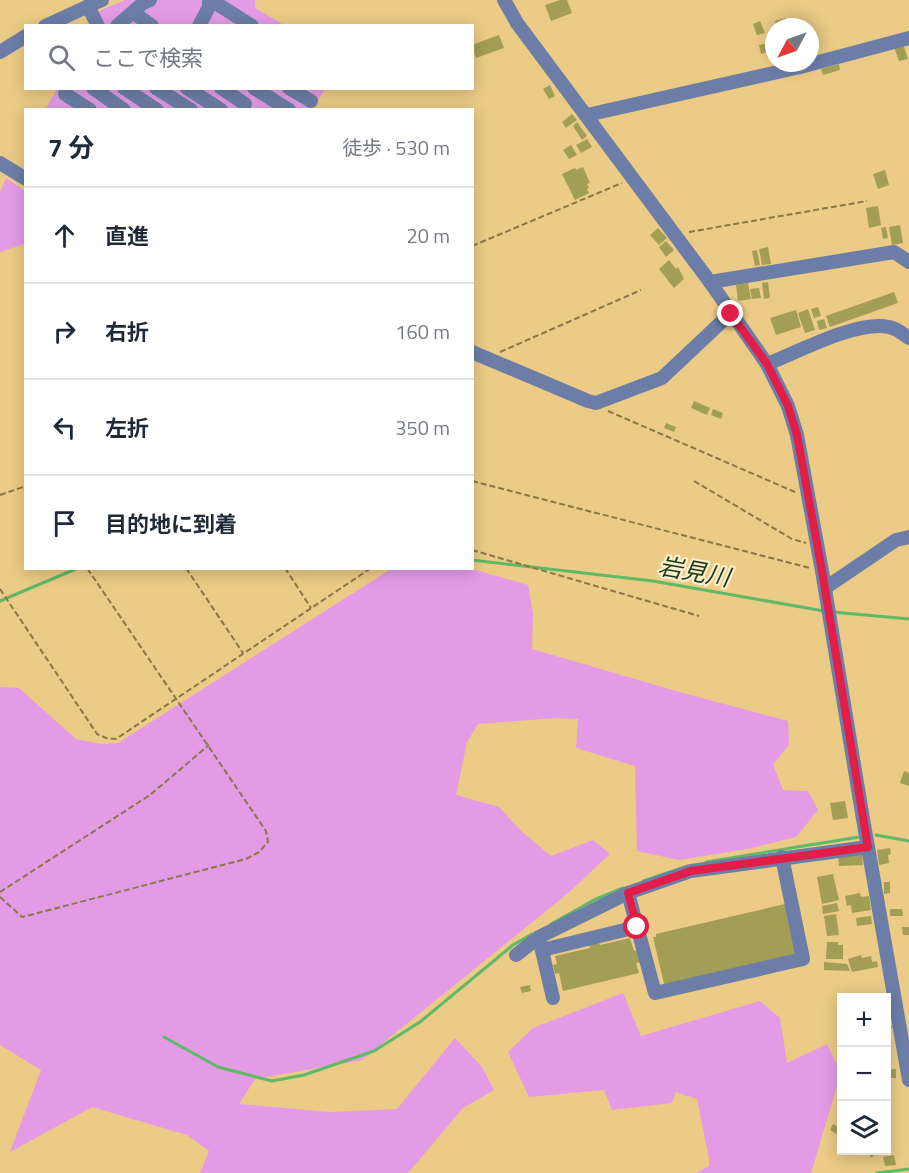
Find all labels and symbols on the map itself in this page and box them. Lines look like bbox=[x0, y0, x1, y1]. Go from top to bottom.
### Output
north arrow bbox=[765, 18, 819, 72]
route end bbox=[717, 300, 743, 326]
water label: 岩見川 bbox=[656, 547, 736, 596]
route start bbox=[623, 913, 649, 939]

